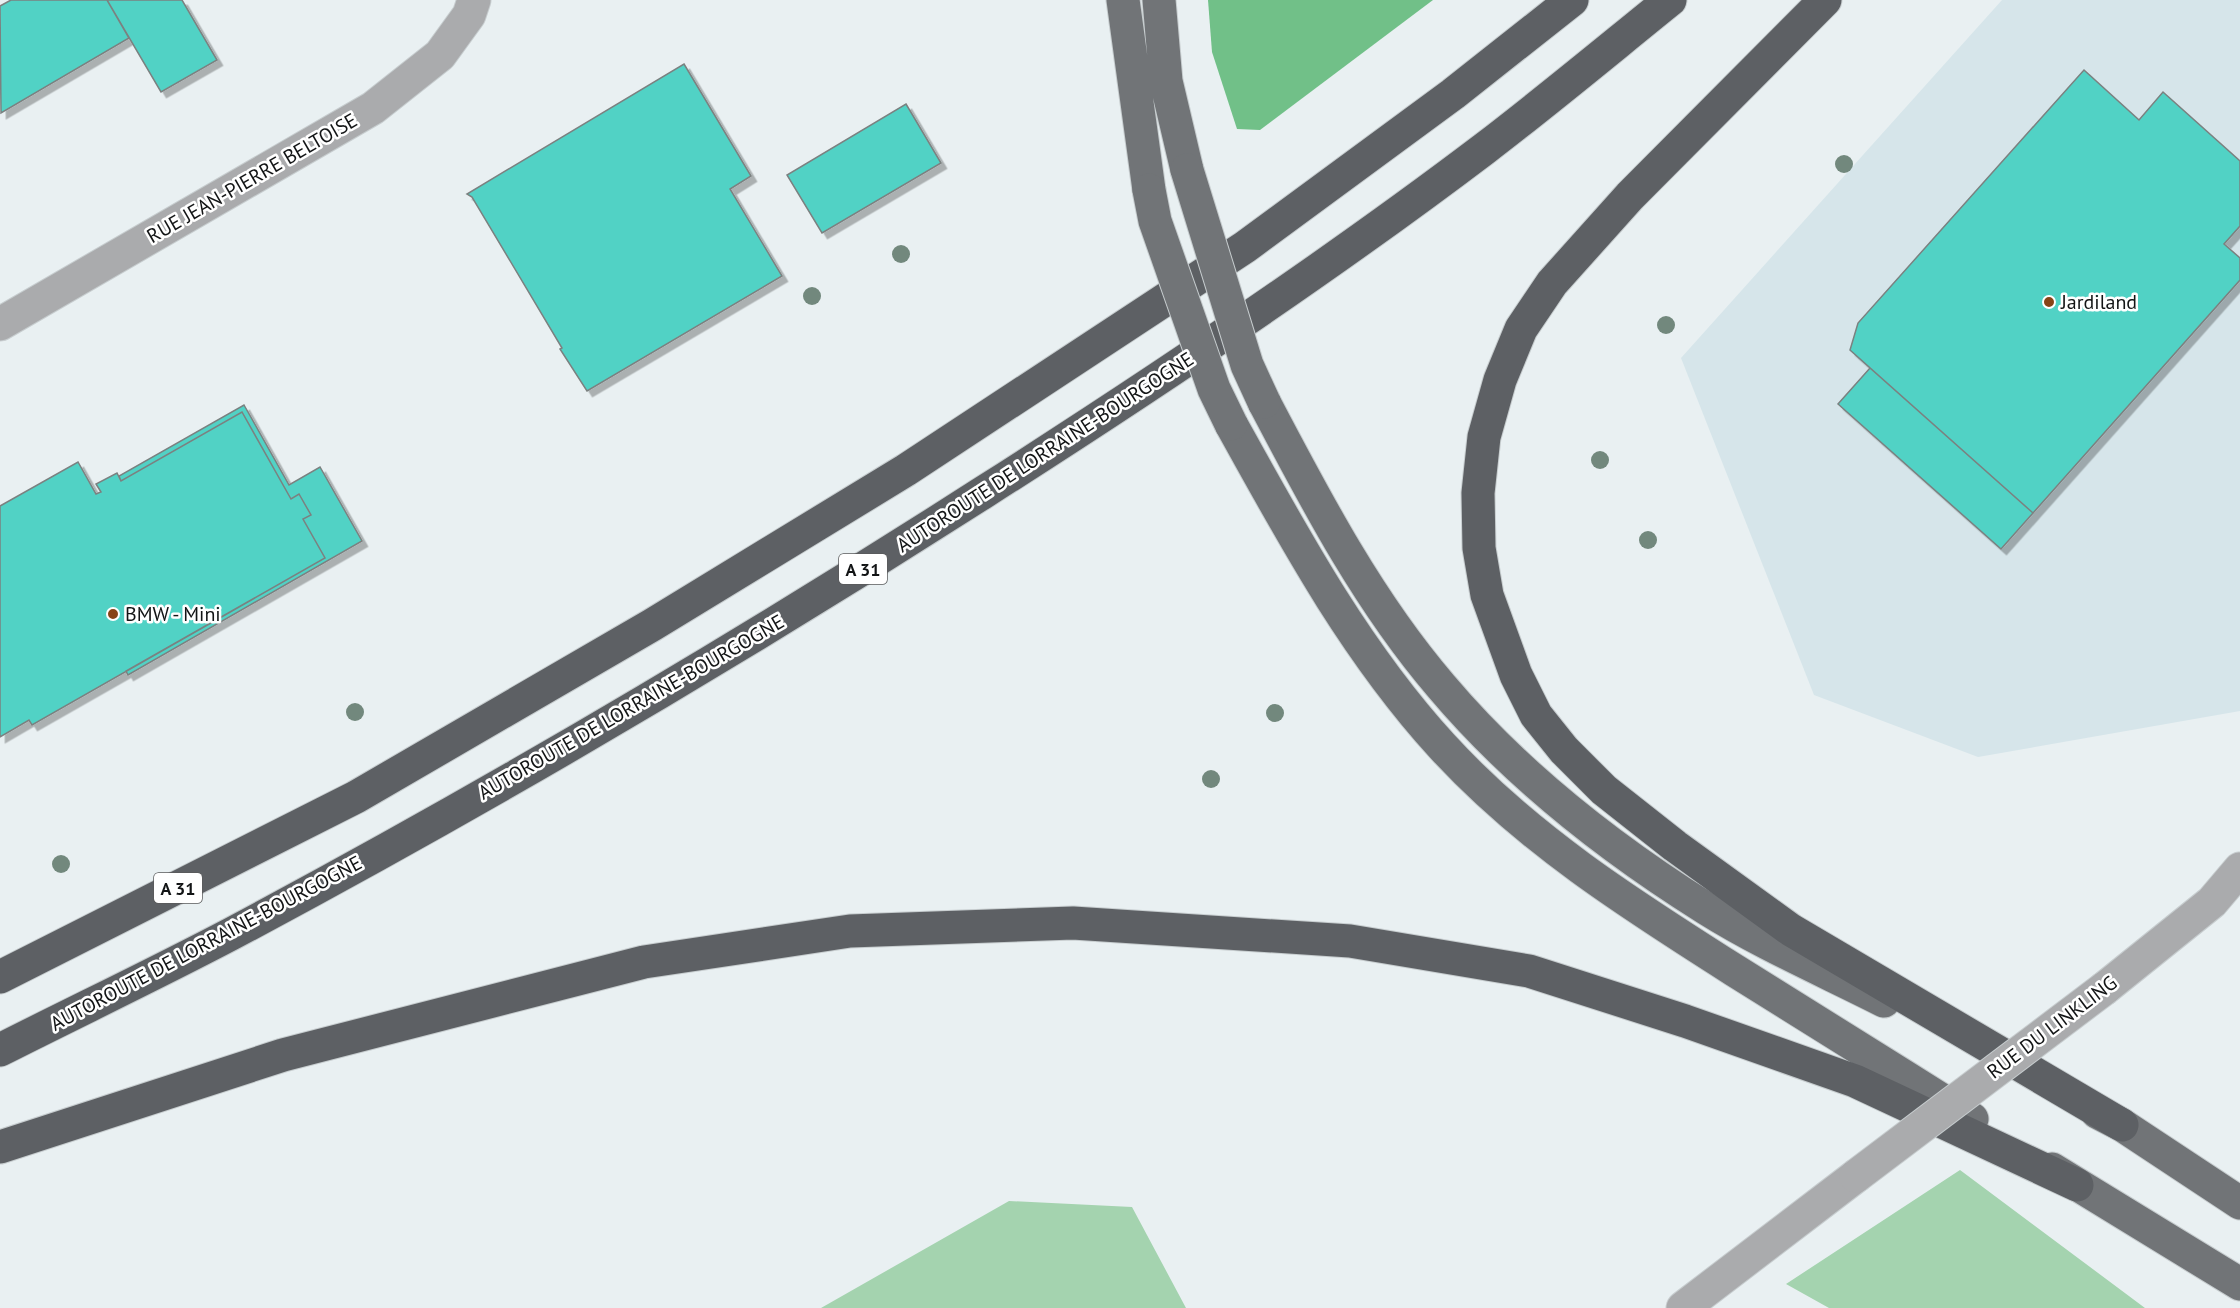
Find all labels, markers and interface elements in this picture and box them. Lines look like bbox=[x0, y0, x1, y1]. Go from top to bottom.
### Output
street label: RUE JEAN-PIERRE BELTOISE bbox=[142, 107, 362, 249]
place label: Jardiland bbox=[2060, 289, 2137, 315]
marker: Jardiland bbox=[2042, 295, 2056, 309]
street label: AUTOROUTE DE LORRAINE-BOURGOGNE bbox=[891, 346, 1199, 558]
road number: A 31 bbox=[839, 554, 887, 584]
place label: BMW - Mini bbox=[125, 601, 221, 627]
marker: BMW - Mini bbox=[106, 607, 120, 621]
street label: AUTOROUTE DE LORRAINE-BOURGOGNE bbox=[473, 608, 789, 806]
street label: AUTOROUTE DE LORRAINE-BOURGOGNE bbox=[46, 850, 366, 1036]
road number: A 31 bbox=[154, 873, 202, 903]
street label: RUE DU LINKLING bbox=[1982, 970, 2122, 1084]

